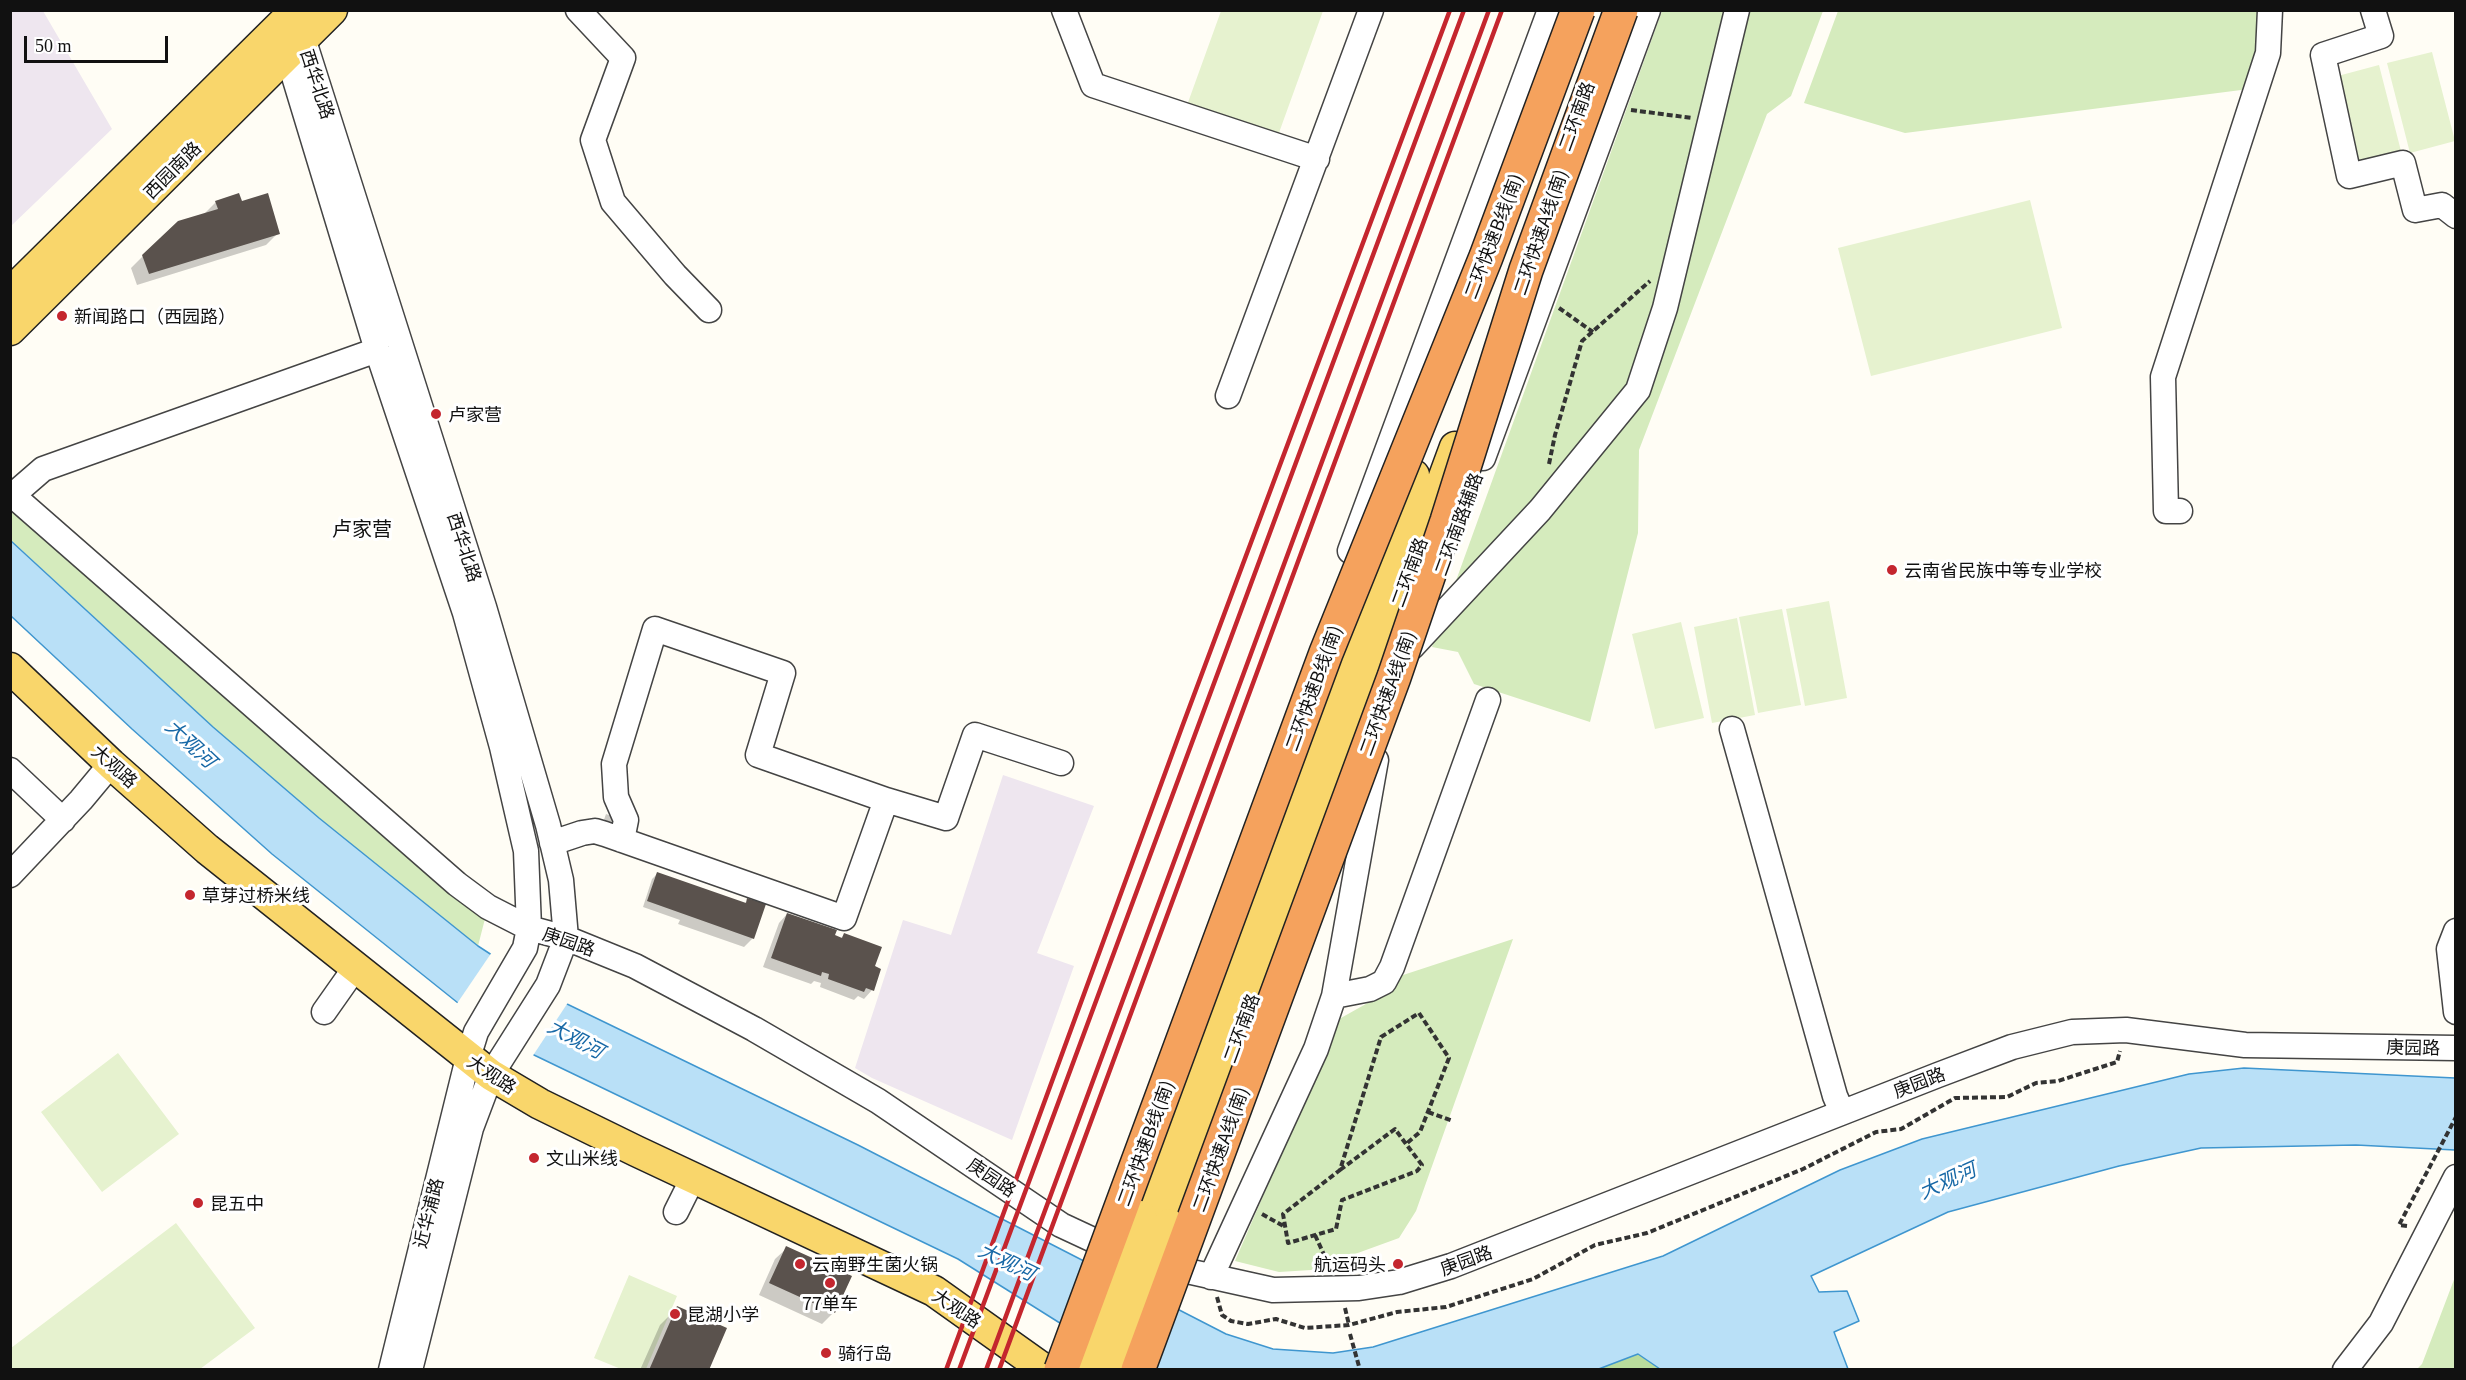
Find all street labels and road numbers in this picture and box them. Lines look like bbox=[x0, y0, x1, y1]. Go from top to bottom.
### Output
street label: 西华北路 bbox=[297, 46, 339, 122]
street label: 二环南路 bbox=[1554, 78, 1598, 154]
street label: 西园南路 bbox=[139, 137, 205, 203]
street label: 二环快速A线(南) bbox=[1508, 166, 1572, 298]
street label: 二环快速B线(南) bbox=[1459, 171, 1527, 301]
street label: 二环南路辅路 bbox=[1429, 470, 1487, 578]
street label: 西华北路 bbox=[444, 509, 486, 585]
street label: 二环南路 bbox=[1387, 534, 1431, 610]
street label: 二环快速B线(南) bbox=[1280, 622, 1346, 754]
street label: 二环快速A线(南) bbox=[1354, 628, 1420, 758]
street label: 大观路 bbox=[88, 740, 142, 792]
street label: 庚园路 bbox=[540, 922, 598, 960]
street label: 二环南路 bbox=[1219, 990, 1263, 1066]
street label: 庚园路 bbox=[2386, 1036, 2440, 1058]
street label: 大观路 bbox=[464, 1050, 520, 1098]
street label: 庚园路 bbox=[1890, 1062, 1948, 1102]
street label: 二环快速B线(南) bbox=[1112, 1077, 1178, 1209]
street label: 二环快速A线(南) bbox=[1187, 1084, 1253, 1214]
street label: 庚园路 bbox=[964, 1153, 1020, 1201]
street label: 近华浦路 bbox=[409, 1175, 447, 1251]
street label: 庚园路 bbox=[1437, 1241, 1495, 1279]
street label: 大观路 bbox=[929, 1284, 985, 1332]

